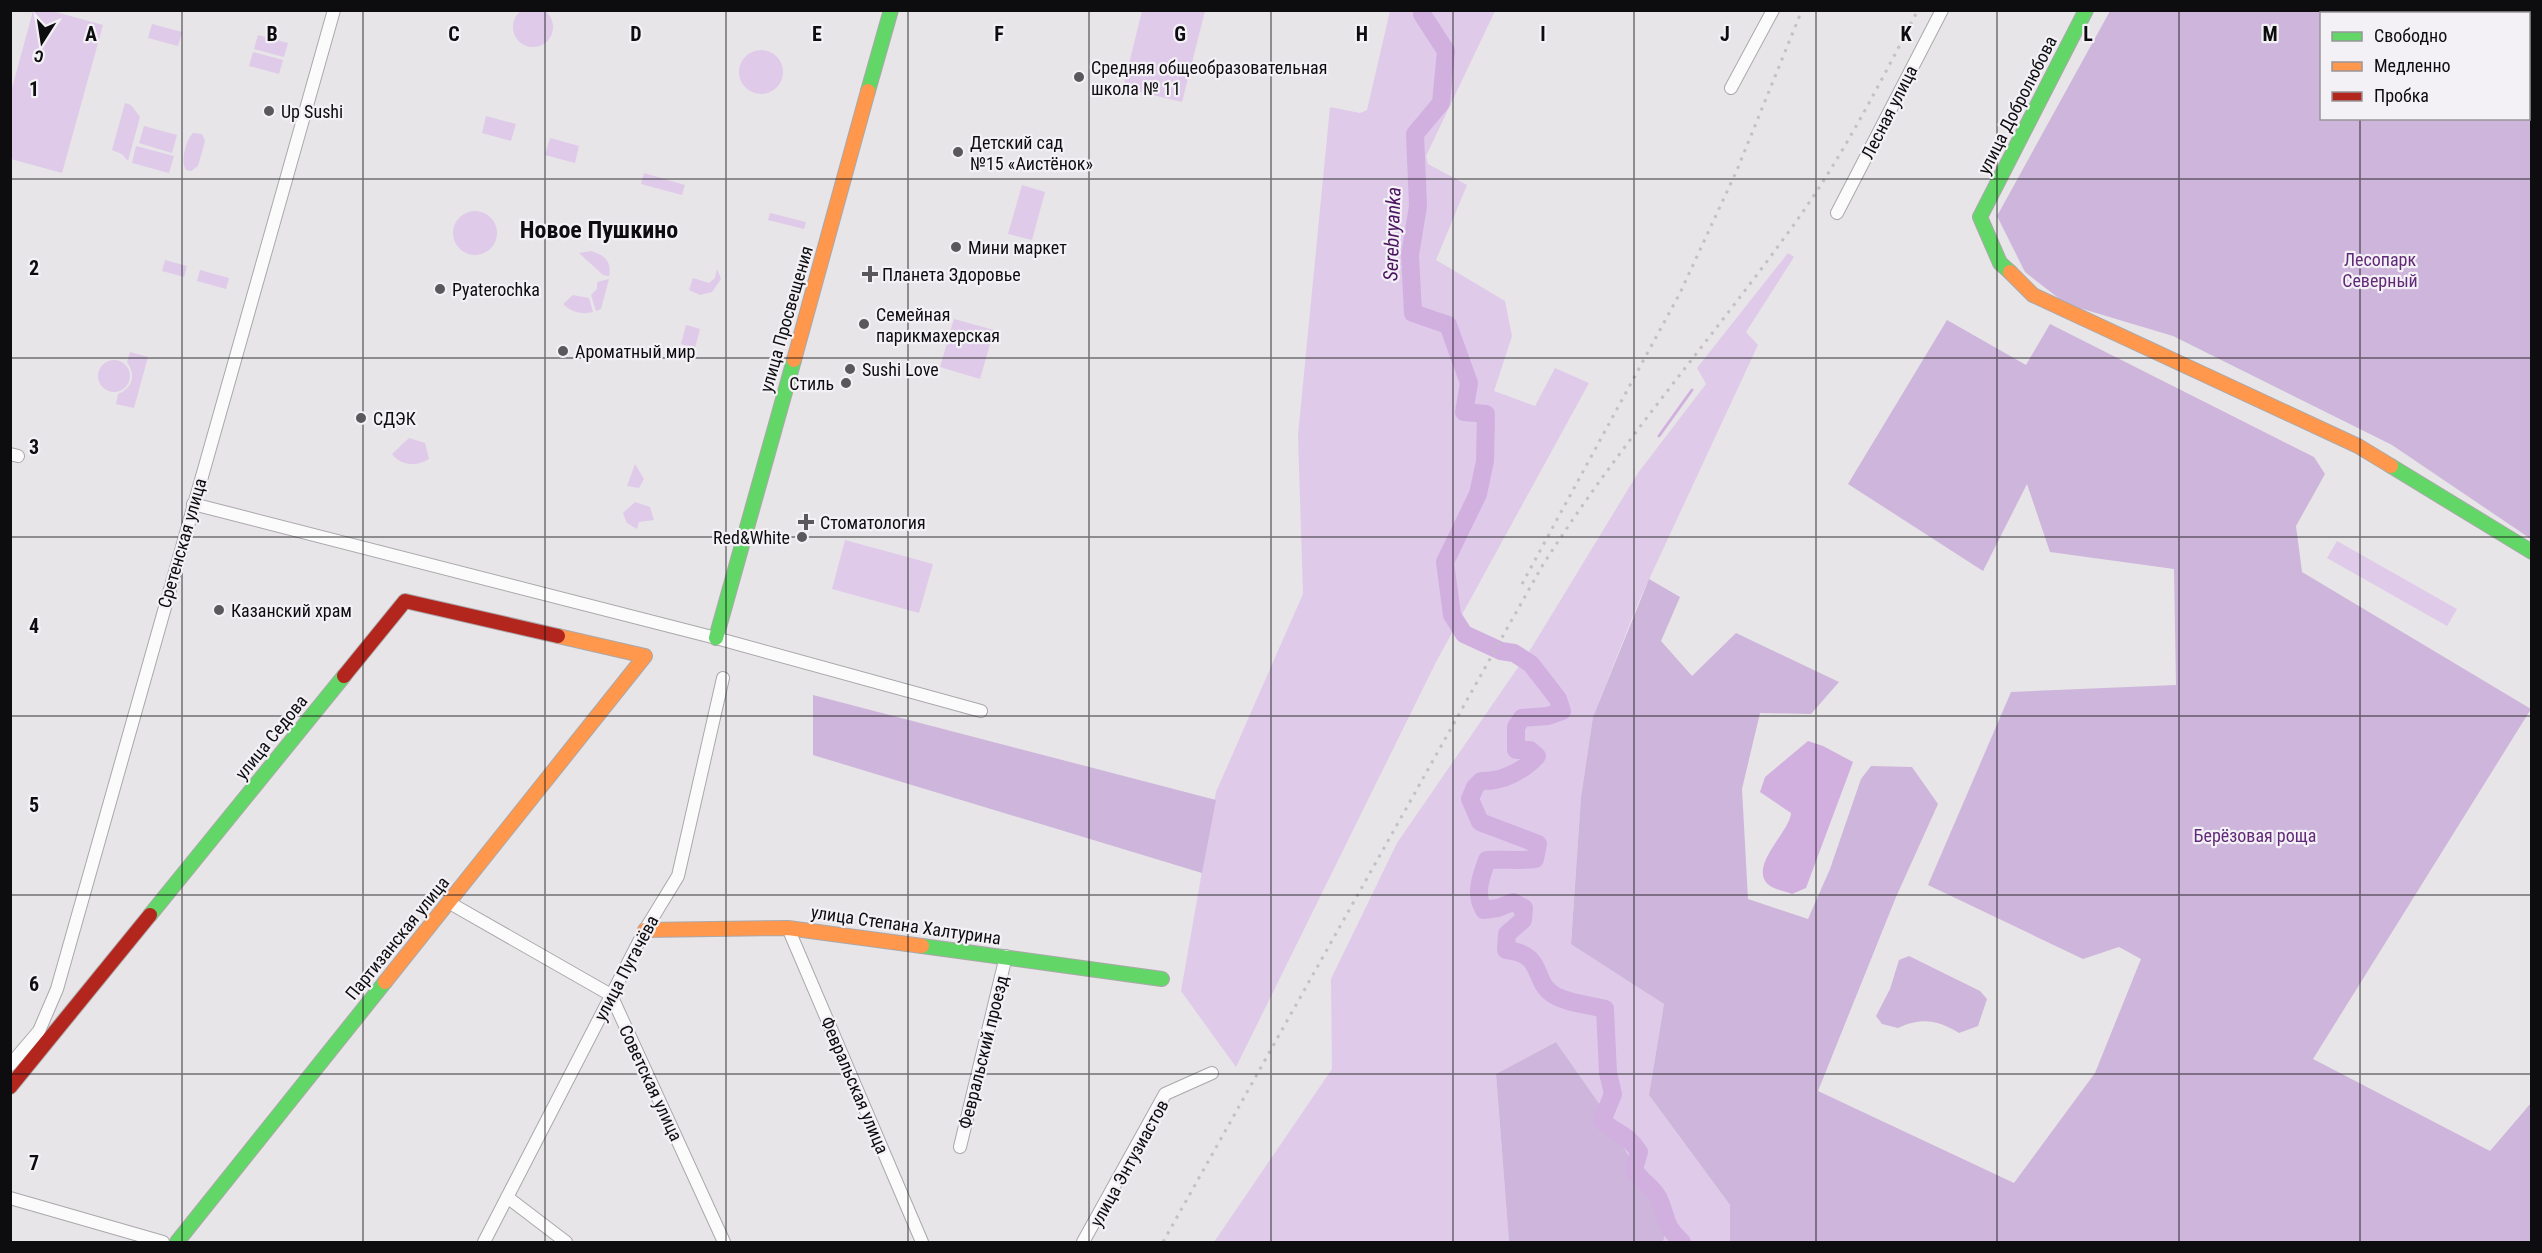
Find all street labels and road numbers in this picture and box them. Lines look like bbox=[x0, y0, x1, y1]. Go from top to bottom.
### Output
street label: улица Добролюбова bbox=[1973, 32, 2061, 178]
street label: Лесная улица bbox=[1856, 62, 1922, 162]
street label: улица Просвещения bbox=[755, 243, 817, 395]
street label: Сретенская улица bbox=[153, 476, 211, 610]
street label: улица Седова bbox=[231, 690, 311, 784]
street label: Партизанская улица bbox=[341, 872, 453, 1004]
street label: улица Степана Халтурина bbox=[810, 901, 1002, 949]
street label: улица Пугачёва bbox=[589, 912, 663, 1024]
street label: Февральский проезд bbox=[954, 973, 1012, 1131]
street label: Февральская улица bbox=[817, 1013, 893, 1157]
street label: Советская улица bbox=[615, 1022, 687, 1144]
street label: улица Энтузиастов bbox=[1085, 1096, 1173, 1230]

